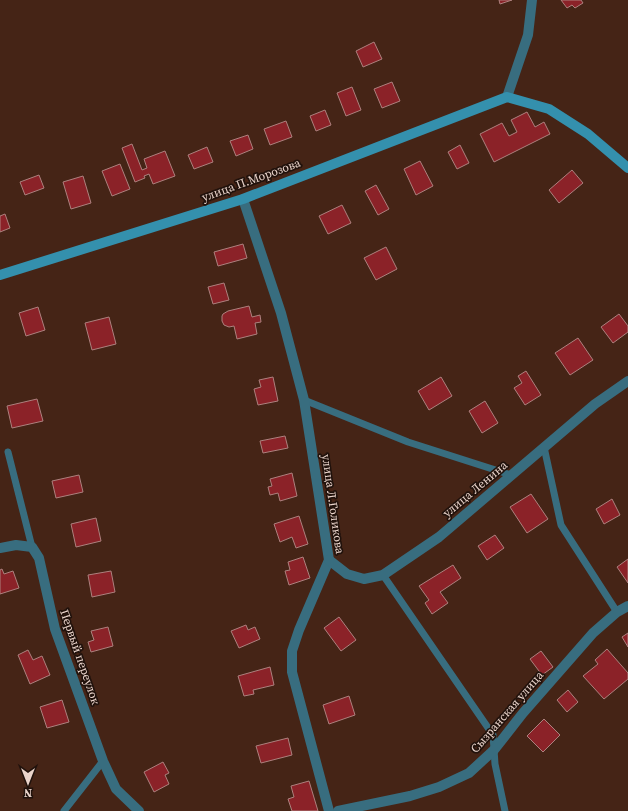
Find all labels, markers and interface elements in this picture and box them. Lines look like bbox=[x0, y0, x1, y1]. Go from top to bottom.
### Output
street label: улица П.Морозова bbox=[199, 154, 304, 205]
street label: улица Л.Голикова bbox=[318, 453, 348, 556]
street label: улица Ленина bbox=[439, 457, 511, 521]
street label: Первый переулок bbox=[56, 607, 104, 707]
street label: Сызранская улица bbox=[467, 667, 548, 756]
north arrow bbox=[8, 763, 48, 803]
text: N bbox=[24, 785, 32, 800]

